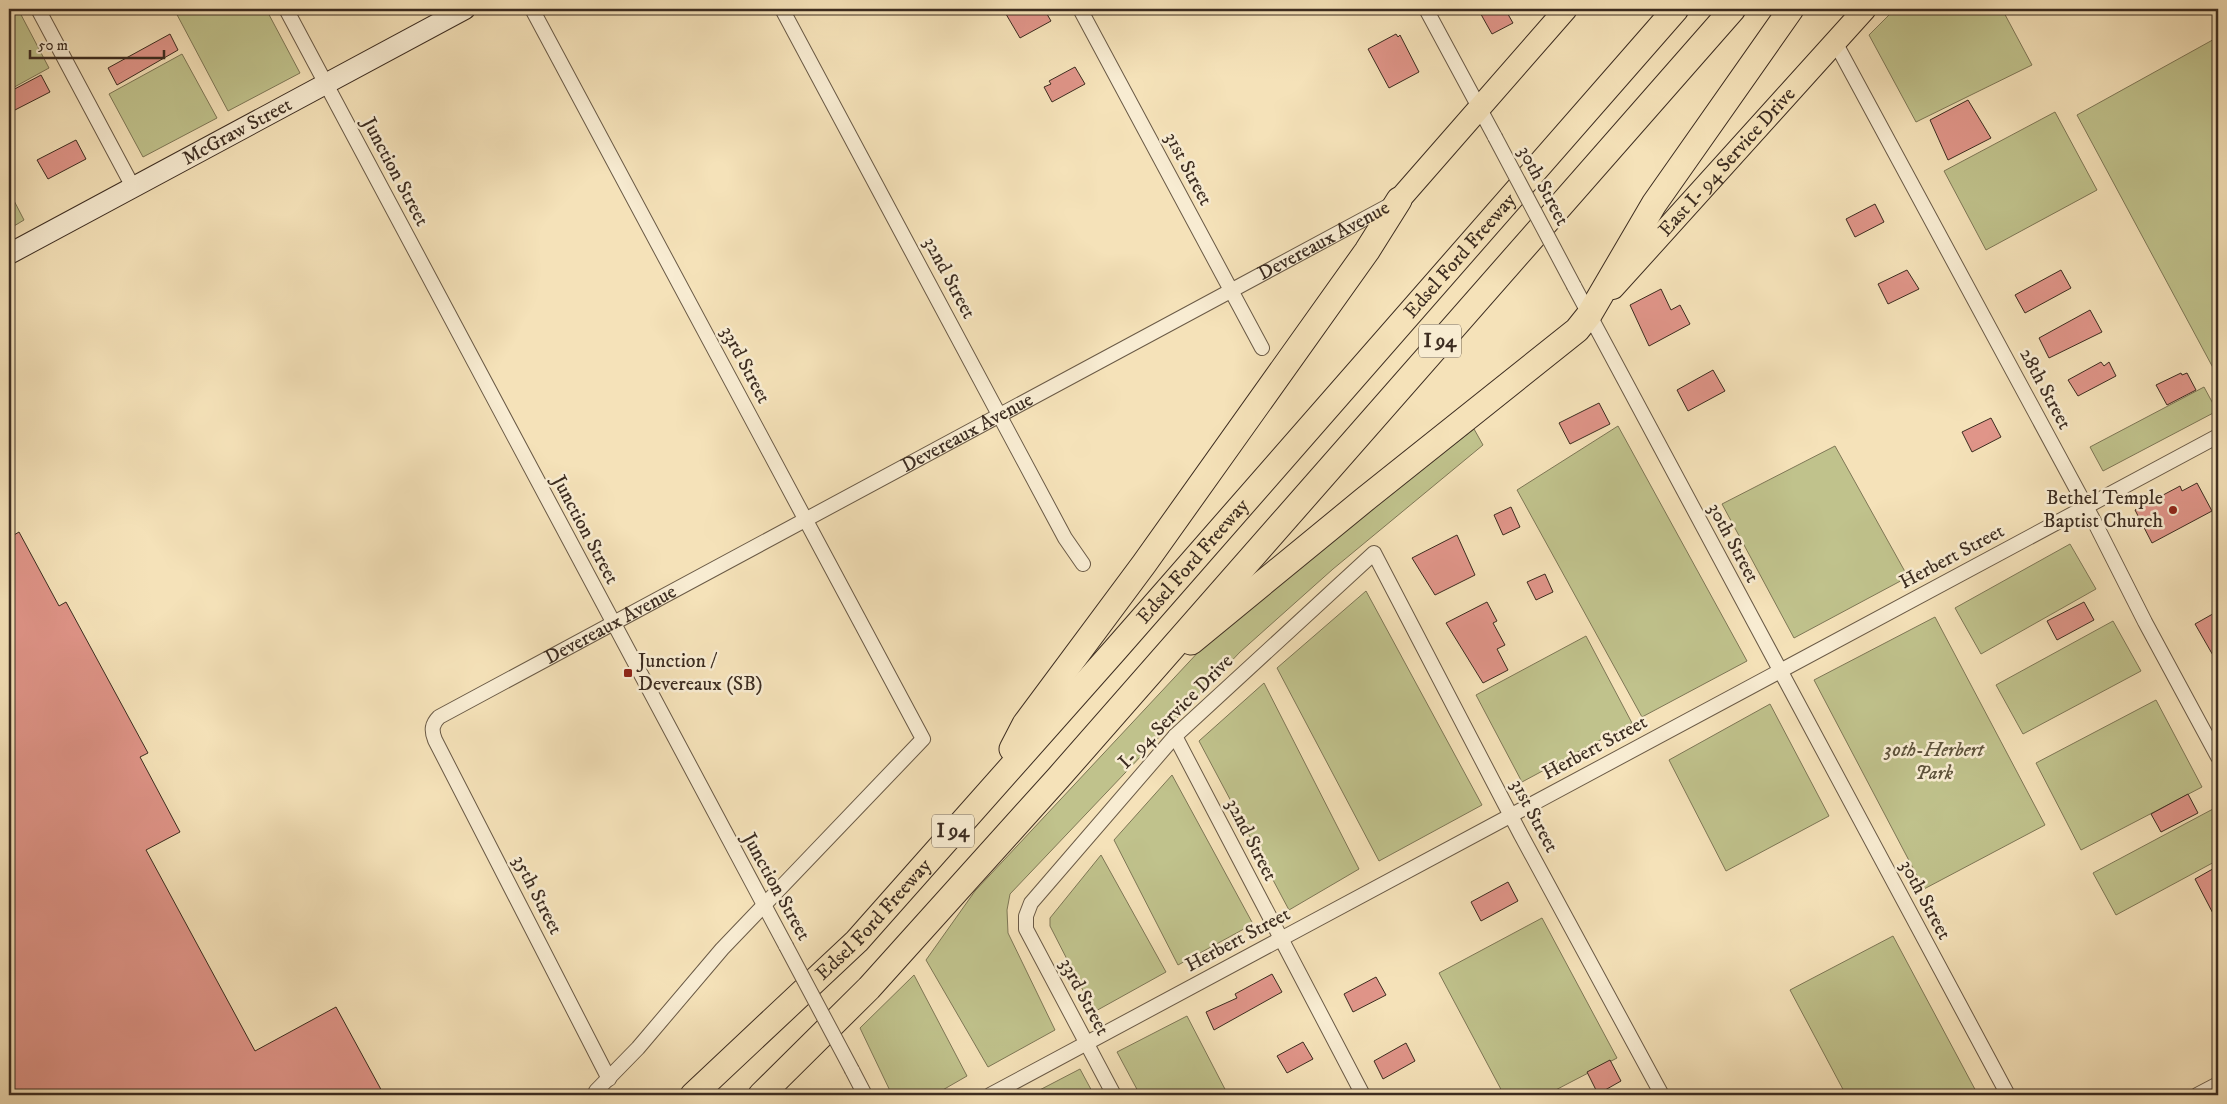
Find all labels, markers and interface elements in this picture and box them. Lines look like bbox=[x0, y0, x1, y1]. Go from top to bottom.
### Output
scale bar bbox=[30, 28, 164, 60]
text: 50 m bbox=[38, 36, 68, 55]
street label: East I- 94 Service Drive bbox=[1653, 82, 1801, 242]
street label: McGraw Street bbox=[178, 92, 296, 171]
street label: Junction Street bbox=[355, 112, 434, 231]
street label: 31st Street bbox=[1158, 128, 1218, 210]
street label: 30th Street bbox=[1512, 142, 1574, 230]
street label: Edsel Ford Freeway bbox=[1399, 187, 1522, 323]
street label: Devereaux Avenue bbox=[1254, 195, 1394, 286]
street label: 32nd Street bbox=[917, 233, 981, 323]
street label: 33rd Street bbox=[714, 322, 776, 408]
road number: I 94 bbox=[1419, 324, 1461, 358]
street label: 28th Street bbox=[2013, 344, 2077, 434]
street label: Devereaux Avenue bbox=[897, 387, 1037, 478]
street label: Junction Street bbox=[545, 470, 624, 589]
place label: Bethel Temple Baptist Church bbox=[2043, 486, 2164, 534]
street label: Edsel Ford Freeway bbox=[1131, 493, 1255, 629]
street label: 30th Street bbox=[1702, 499, 1764, 587]
marker: Bethel Temple Baptist Church bbox=[2167, 504, 2179, 516]
street label: Herbert Street bbox=[1895, 519, 2009, 595]
street label: Devereaux Avenue bbox=[540, 579, 681, 670]
place label: Junction / Devereaux (SB) bbox=[636, 649, 763, 697]
street label: I- 94 Service Drive bbox=[1113, 649, 1239, 775]
marker: Junction / Devereaux (SB) bbox=[622, 667, 634, 679]
street label: Herbert Street bbox=[1538, 710, 1652, 786]
park label: 30th-Herbert Park bbox=[1883, 738, 1986, 786]
street label: 31st Street bbox=[1504, 775, 1564, 857]
street label: 32nd Street bbox=[1220, 795, 1282, 885]
road number: I 94 bbox=[932, 814, 974, 848]
street label: Junction Street bbox=[735, 827, 816, 945]
street label: 35th Street bbox=[506, 851, 568, 939]
street label: Edsel Ford Freeway bbox=[810, 853, 937, 986]
street label: 30th Street bbox=[1894, 856, 1956, 944]
street label: Herbert Street bbox=[1181, 902, 1295, 978]
street label: 33rd Street bbox=[1053, 954, 1115, 1040]

